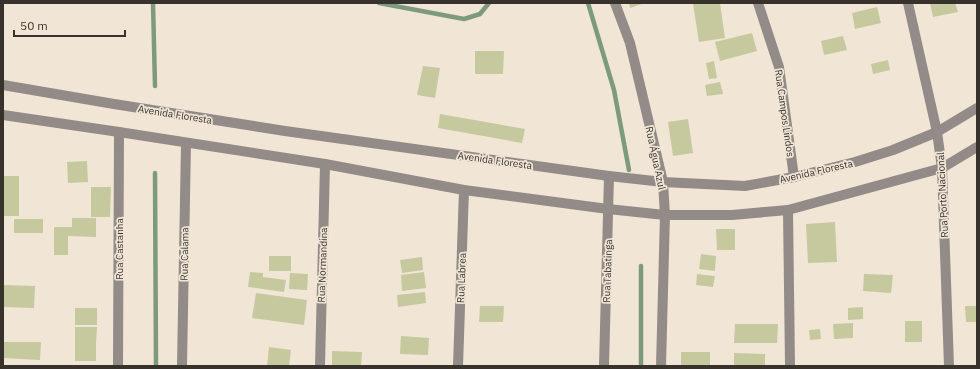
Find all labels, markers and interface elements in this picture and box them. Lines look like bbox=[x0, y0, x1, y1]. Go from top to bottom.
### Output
scale bar bbox=[14, 12, 125, 38]
text: 50 m bbox=[20, 18, 48, 33]
street label: Rua Campos Lindos bbox=[772, 69, 797, 158]
street label: Avenida Floresta bbox=[137, 102, 214, 127]
street label: Rua Água Azul bbox=[642, 125, 669, 191]
street label: Avenida Floresta bbox=[457, 149, 534, 172]
street label: Rua Porto Nacional bbox=[934, 152, 951, 238]
street label: Avenida Floresta bbox=[778, 157, 855, 186]
street label: Rua Castanha bbox=[113, 218, 126, 280]
street label: Rua Calama bbox=[178, 227, 191, 281]
street label: Rua Normandina bbox=[315, 227, 330, 303]
street label: Rua Tabatinga bbox=[600, 238, 615, 303]
street label: Rua Labrea bbox=[454, 252, 469, 303]

